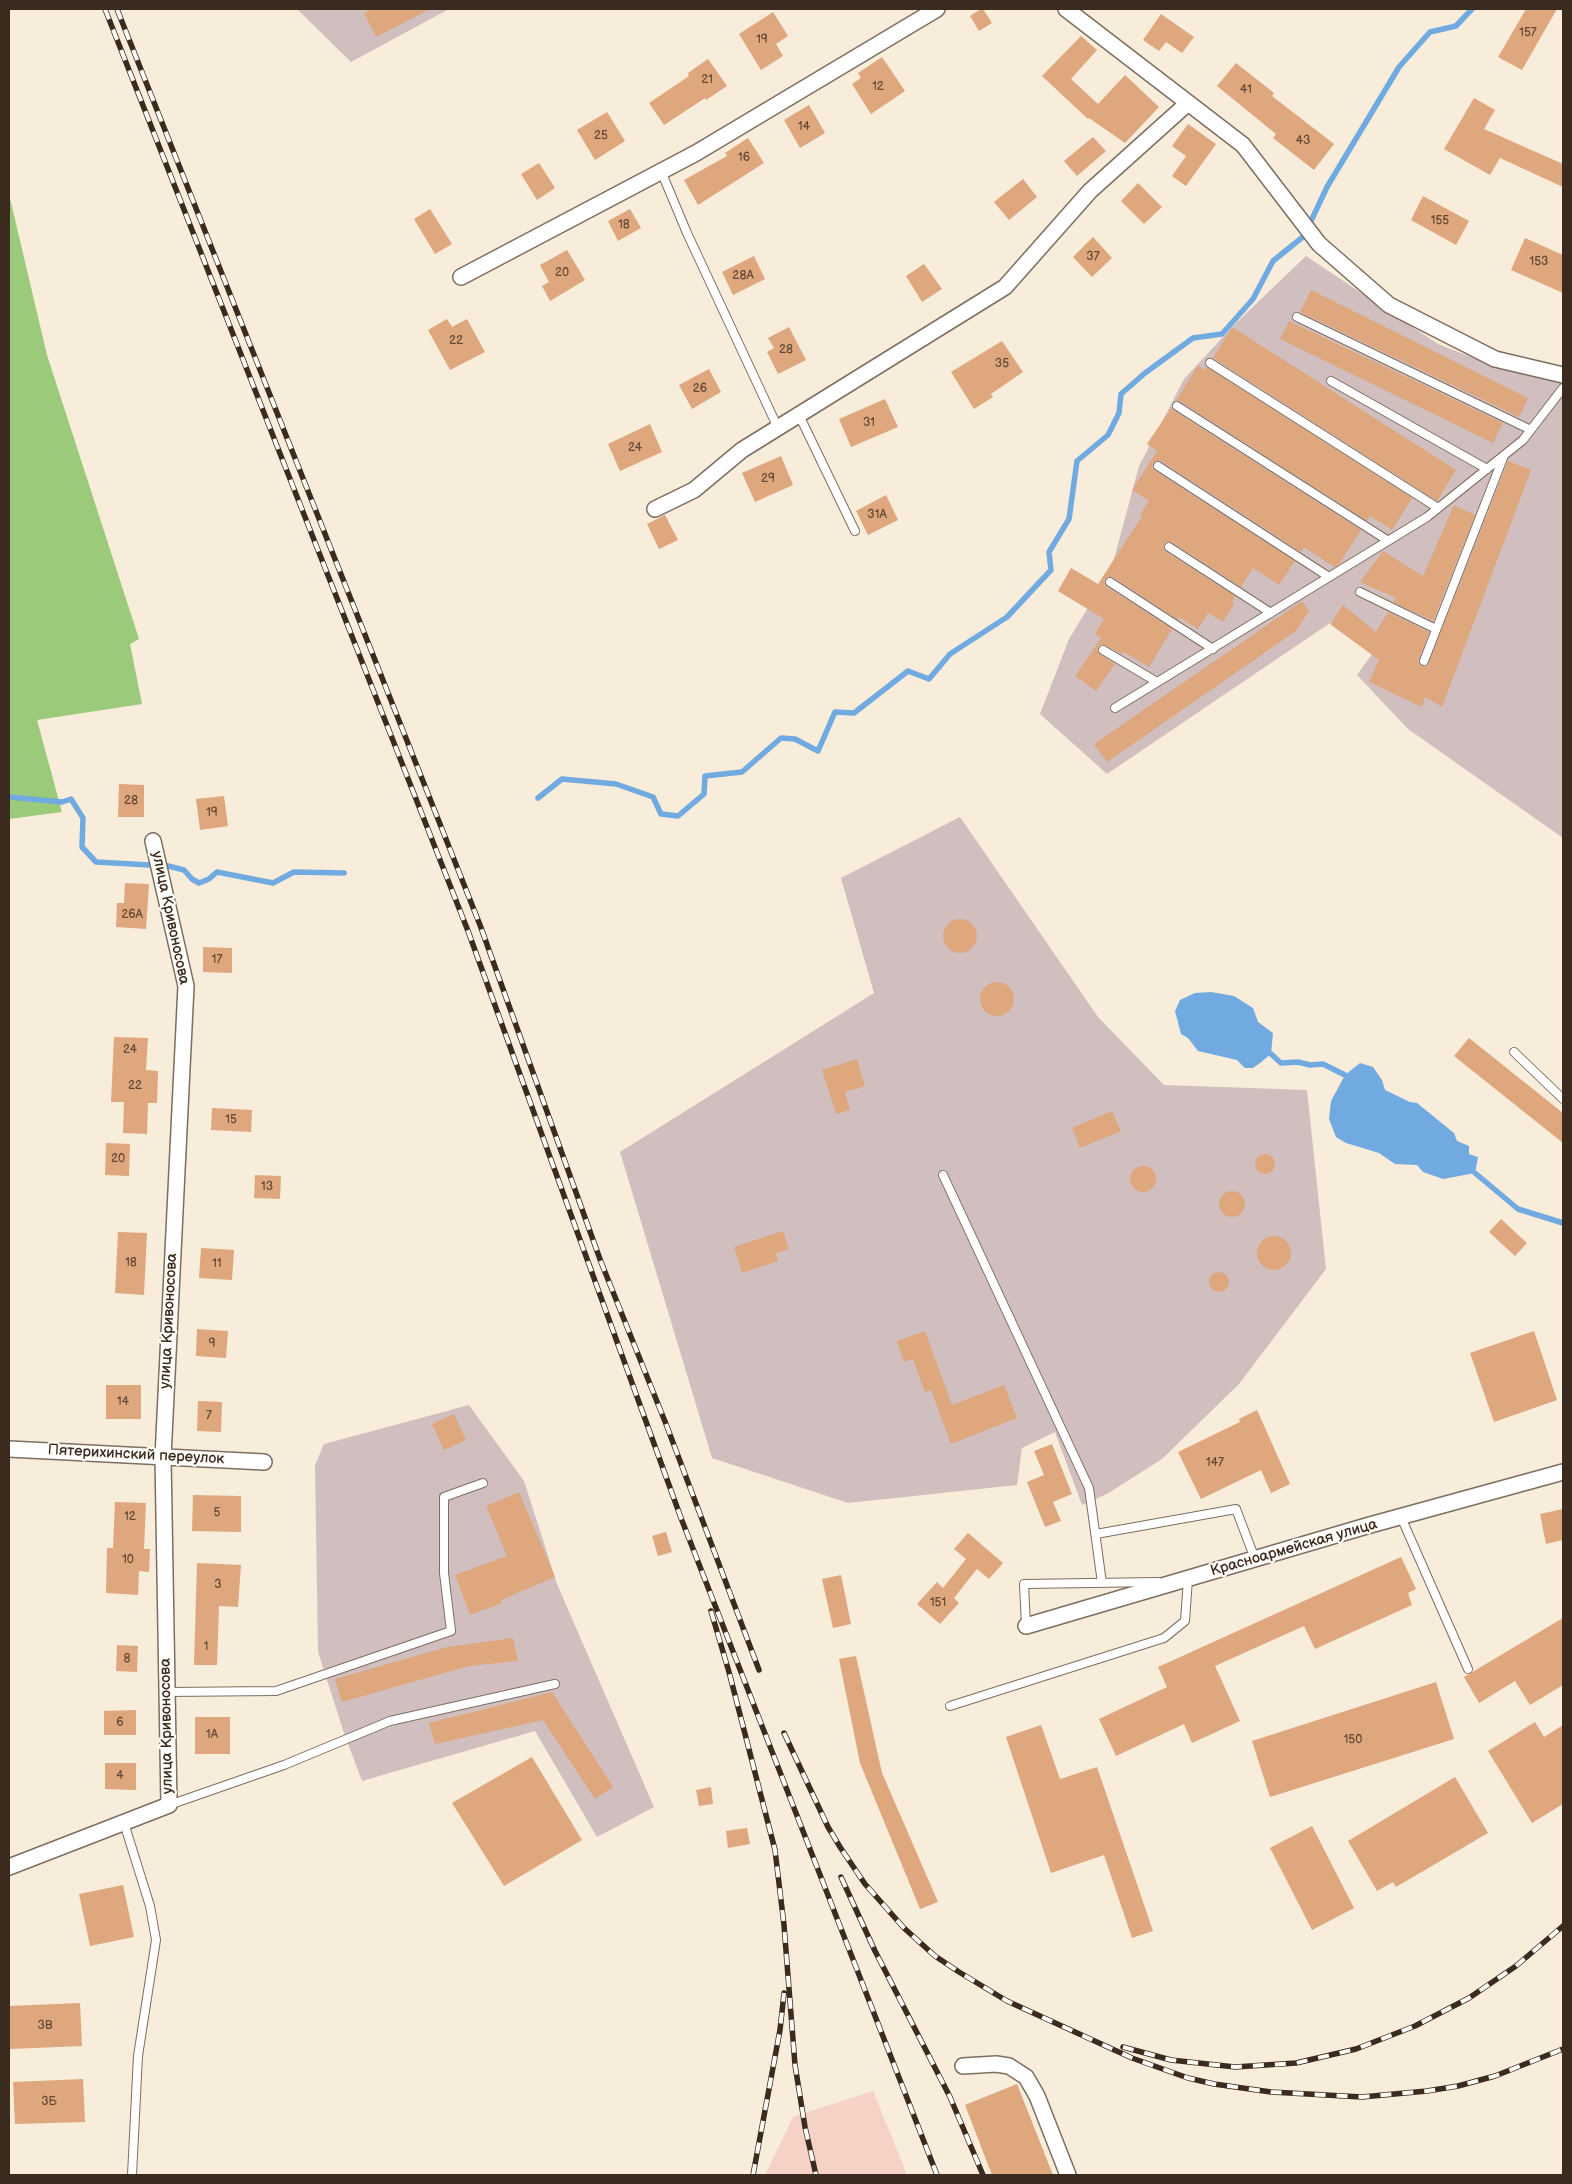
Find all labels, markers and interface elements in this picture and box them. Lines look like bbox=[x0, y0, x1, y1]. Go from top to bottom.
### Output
house number: 157 bbox=[1519, 26, 1537, 40]
house number: 19 bbox=[756, 33, 768, 47]
house number: 21 bbox=[701, 73, 713, 87]
house number: 12 bbox=[872, 80, 884, 94]
house number: 41 bbox=[1240, 83, 1252, 97]
house number: 14 bbox=[798, 120, 810, 134]
house number: 25 bbox=[594, 129, 608, 143]
house number: 43 bbox=[1296, 134, 1310, 148]
house number: 16 bbox=[738, 151, 750, 165]
house number: 155 bbox=[1431, 214, 1449, 228]
house number: 18 bbox=[618, 218, 630, 232]
house number: 37 bbox=[1086, 250, 1100, 264]
house number: 153 bbox=[1530, 255, 1548, 269]
house number: 20 bbox=[555, 266, 569, 280]
house number: 28А bbox=[732, 269, 754, 283]
house number: 22 bbox=[449, 334, 463, 348]
house number: 28 bbox=[779, 343, 793, 357]
house number: 35 bbox=[995, 357, 1009, 371]
house number: 26 bbox=[693, 382, 707, 396]
house number: 31 bbox=[863, 416, 875, 430]
house number: 24 bbox=[628, 441, 642, 455]
house number: 29 bbox=[761, 472, 775, 486]
house number: 31А bbox=[867, 508, 887, 522]
house number: 28 bbox=[124, 794, 138, 808]
house number: 19 bbox=[206, 806, 218, 820]
street label: улица Кривоносова bbox=[147, 850, 193, 986]
house number: 26А bbox=[121, 908, 143, 922]
house number: 17 bbox=[212, 953, 222, 967]
house number: 24 bbox=[123, 1043, 137, 1057]
house number: 22 bbox=[128, 1079, 142, 1093]
house number: 15 bbox=[225, 1113, 237, 1127]
house number: 20 bbox=[111, 1152, 125, 1166]
house number: 13 bbox=[261, 1180, 273, 1194]
street label: улица Кривоносова bbox=[156, 1253, 182, 1389]
house number: 18 bbox=[125, 1256, 137, 1270]
house number: 11 bbox=[212, 1257, 222, 1271]
house number: 9 bbox=[209, 1337, 215, 1351]
house number: 14 bbox=[117, 1395, 129, 1409]
house number: 7 bbox=[206, 1409, 212, 1423]
street label: Пятерихинский переулок bbox=[47, 1441, 225, 1469]
house number: 147 bbox=[1206, 1456, 1224, 1470]
house number: 5 bbox=[214, 1506, 220, 1520]
house number: 12 bbox=[124, 1510, 136, 1524]
street label: Красноармейская улица bbox=[1209, 1516, 1379, 1580]
house number: 10 bbox=[122, 1553, 134, 1567]
house number: 3 bbox=[214, 1578, 222, 1592]
house number: 151 bbox=[930, 1596, 946, 1610]
house number: 1 bbox=[204, 1640, 208, 1654]
house number: 8 bbox=[124, 1652, 130, 1666]
street label: улица Кривоносова bbox=[157, 1658, 177, 1794]
house number: 6 bbox=[116, 1716, 124, 1730]
house number: 1А bbox=[206, 1728, 218, 1742]
house number: 150 bbox=[1344, 1733, 1362, 1747]
house number: 4 bbox=[116, 1769, 124, 1783]
house number: 3В bbox=[38, 2019, 52, 2033]
house number: 3Б bbox=[41, 2095, 57, 2109]

